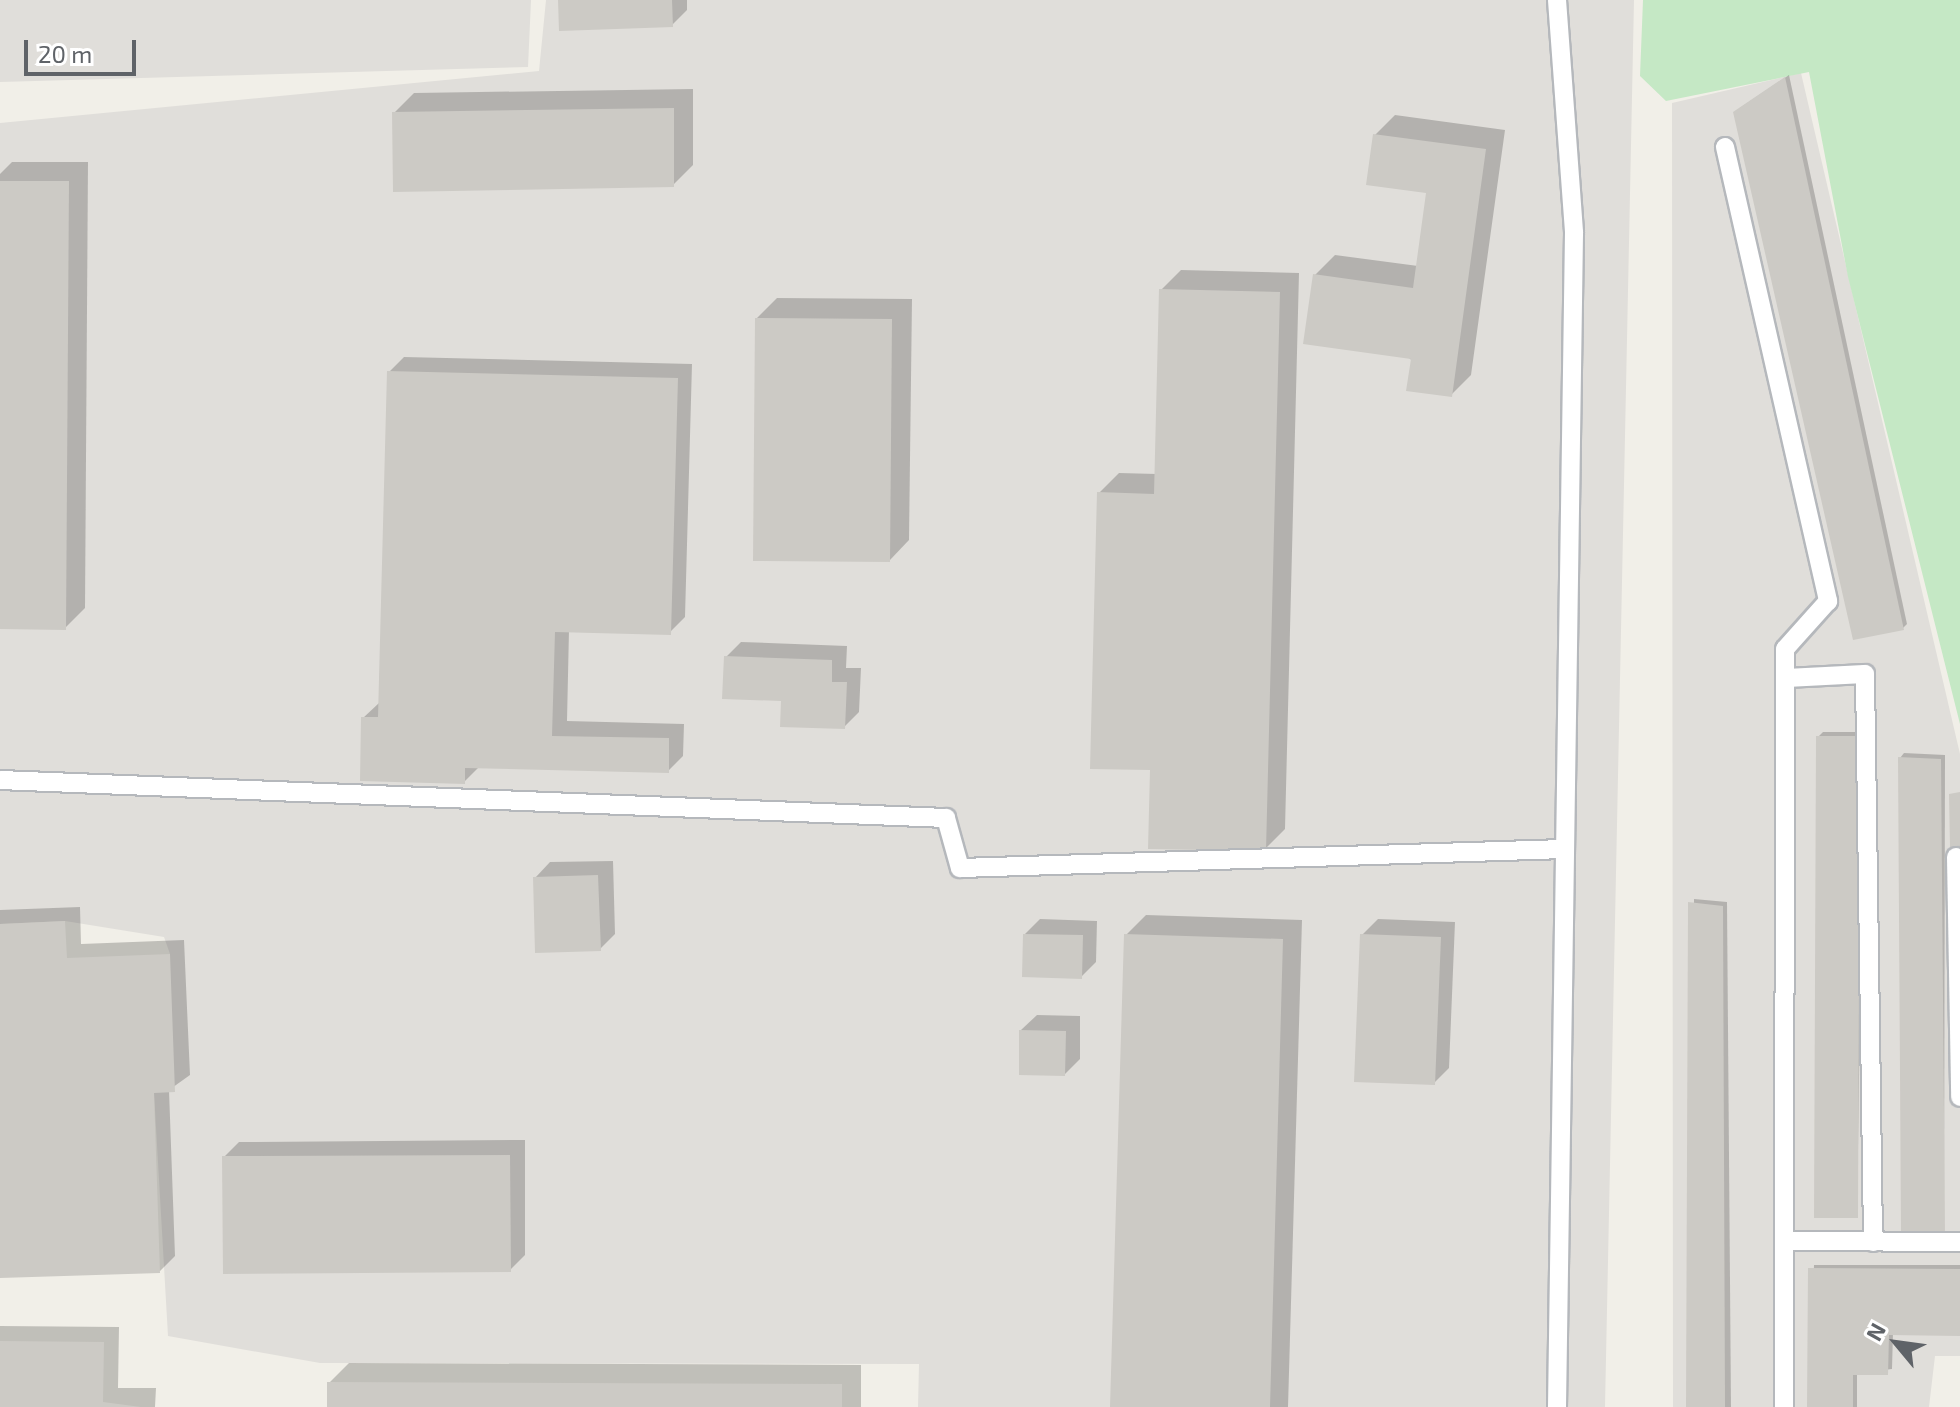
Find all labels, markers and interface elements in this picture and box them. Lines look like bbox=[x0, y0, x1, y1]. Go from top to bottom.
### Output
scale bar bbox=[28, 24, 140, 74]
text: 20 m bbox=[38, 39, 92, 68]
north arrow bbox=[1856, 1303, 1936, 1383]
text: N bbox=[1860, 1318, 1890, 1345]

